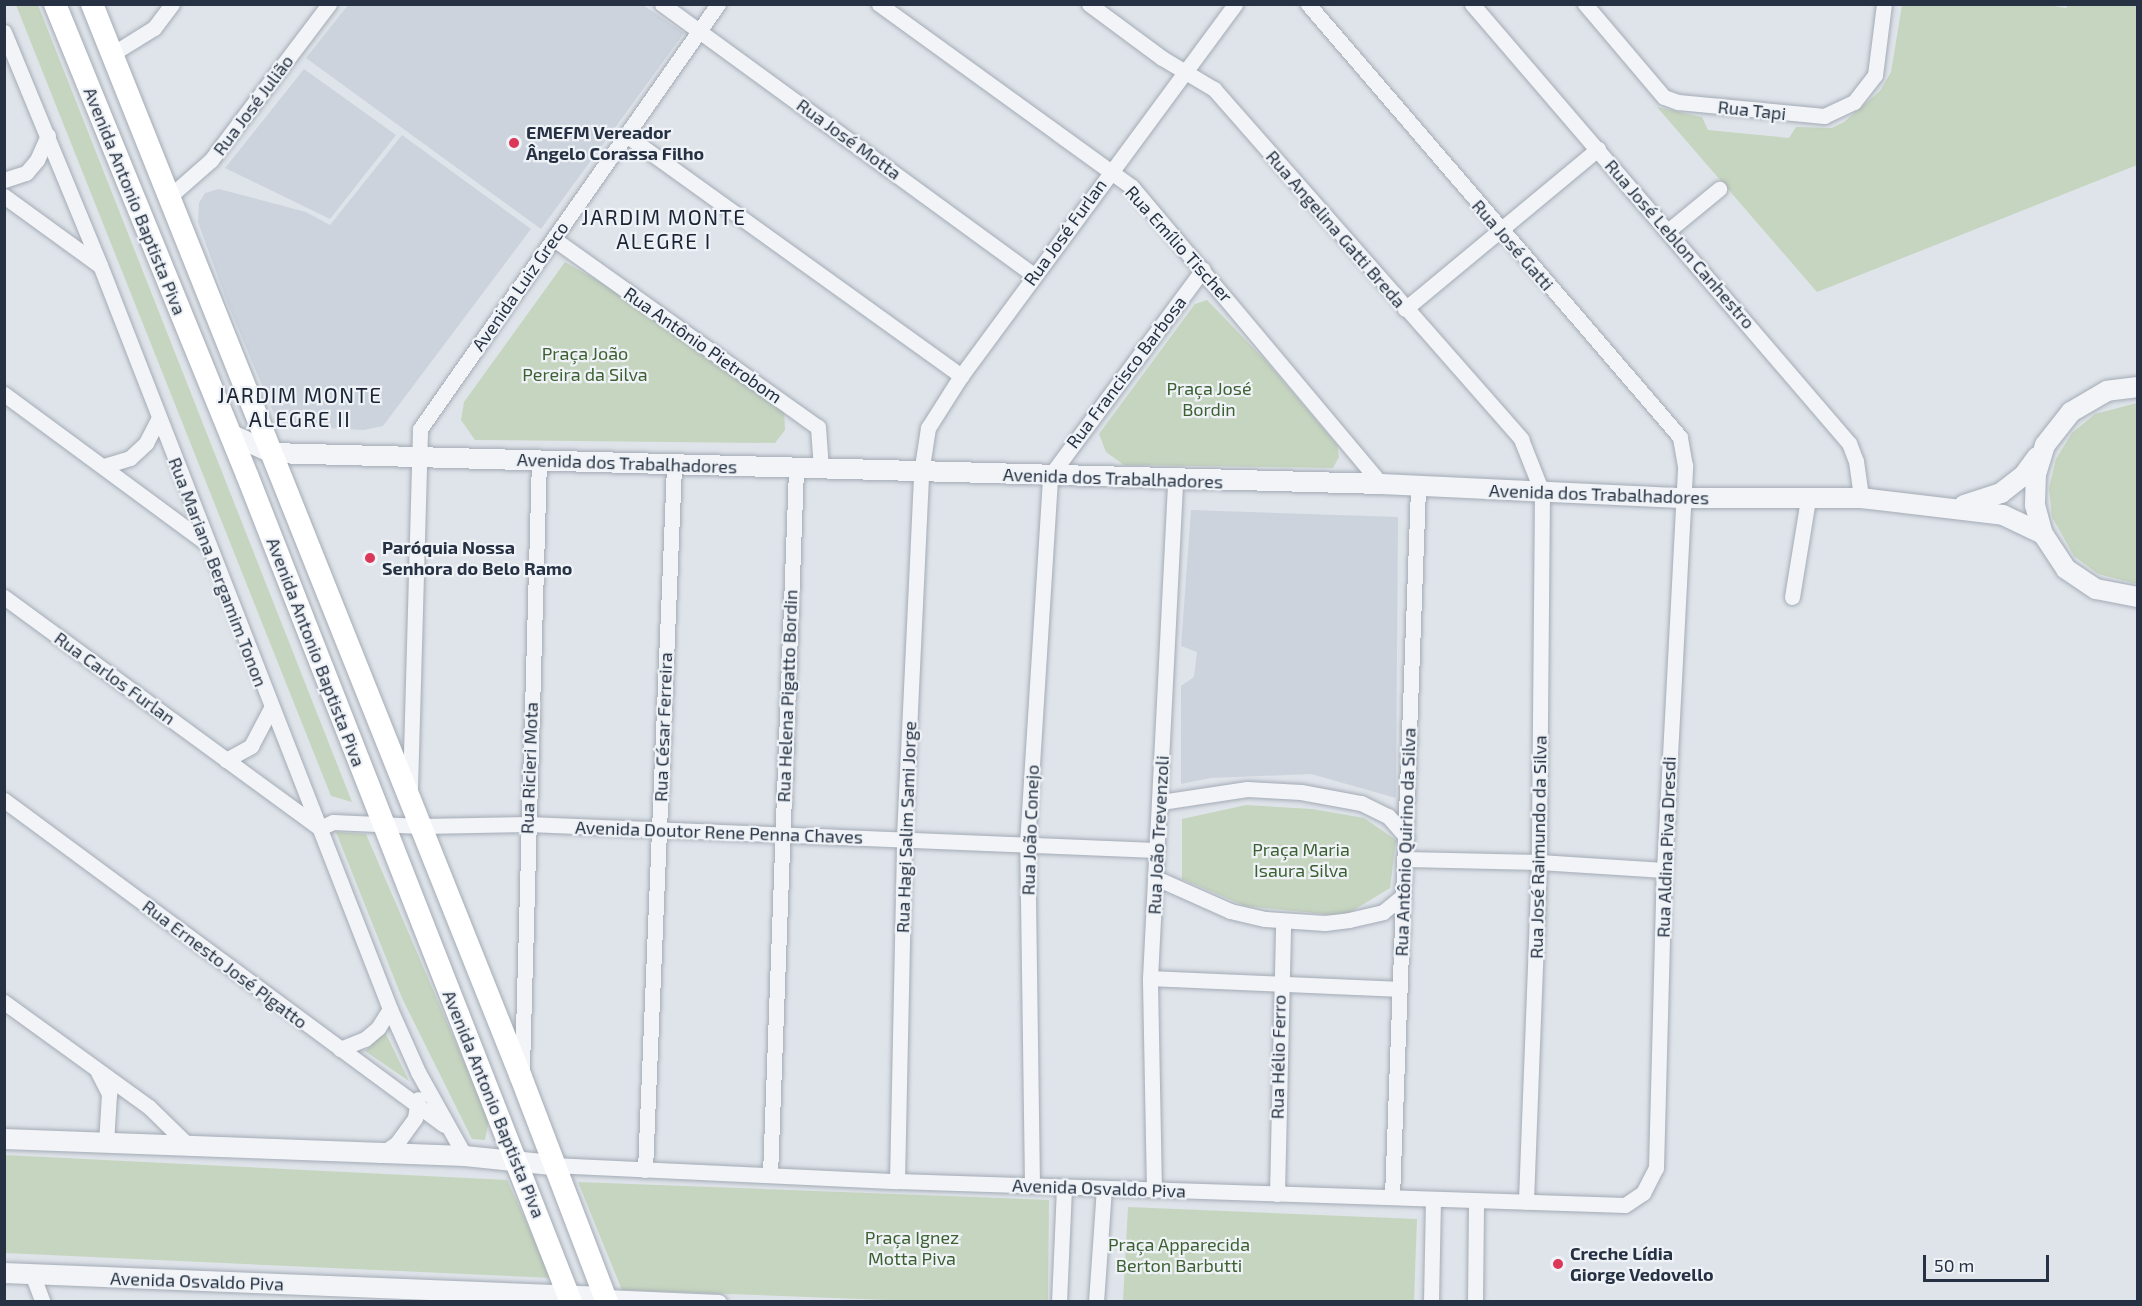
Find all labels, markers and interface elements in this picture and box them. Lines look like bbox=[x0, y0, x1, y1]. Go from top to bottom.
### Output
street label: Rua José Julião bbox=[208, 50, 298, 160]
street label: Avenida Antonio Baptista Piva bbox=[79, 84, 191, 318]
street label: Rua José Motta bbox=[792, 94, 906, 184]
street label: Rua Tapi bbox=[1717, 96, 1787, 124]
place label: EMEFM Vereador Ângelo Corassa Filho bbox=[526, 122, 704, 164]
marker: EMEFM Vereador Ângelo Corassa Filho bbox=[507, 136, 521, 150]
street label: Rua Angelina Gatti Breda bbox=[1262, 146, 1410, 312]
street label: Rua José Leblon Canhestro bbox=[1600, 155, 1760, 333]
street label: Rua José Furlan bbox=[1019, 174, 1111, 290]
street label: Rua Emílio Tischer bbox=[1121, 181, 1237, 307]
street label: Rua José Gatti bbox=[1468, 195, 1558, 295]
district label: JARDIM MONTE ALEGRE I bbox=[582, 204, 746, 254]
street label: Avenida Luiz Greco bbox=[467, 217, 573, 355]
street label: Rua Antônio Pietrobom bbox=[620, 282, 786, 408]
street label: Rua Francisco Barbosa bbox=[1062, 292, 1190, 452]
park label: Praça João Pereira da Silva bbox=[522, 343, 648, 386]
park label: Praça José Bordin bbox=[1166, 378, 1252, 420]
district label: JARDIM MONTE ALEGRE II bbox=[218, 382, 382, 432]
street label: Avenida dos Trabalhadores bbox=[516, 448, 738, 478]
street label: Rua Mariana Bergamim Tonon bbox=[164, 454, 272, 690]
street label: Avenida dos Trabalhadores bbox=[1002, 463, 1224, 493]
street label: Avenida dos Trabalhadores bbox=[1488, 479, 1710, 509]
street label: Avenida Antonio Baptista Piva bbox=[262, 534, 370, 770]
place label: Paróquia Nossa Senhora do Belo Ramo bbox=[382, 537, 572, 580]
marker: Paróquia Nossa Senhora do Belo Ramo bbox=[363, 551, 377, 565]
street label: Rua Helena Pigatto Bordin bbox=[772, 589, 802, 803]
street label: Rua Carlos Furlan bbox=[50, 627, 180, 729]
street label: Rua César Ferreira bbox=[650, 652, 676, 802]
street label: Rua Ricieri Mota bbox=[516, 702, 542, 834]
street label: Rua Hagi Salim Sami Jorge bbox=[891, 720, 921, 934]
street label: Rua Antônio Quirino da Silva bbox=[1390, 727, 1420, 957]
street label: Rua José Raimundo da Silva bbox=[1525, 735, 1551, 959]
street label: Rua João Trevenzoli bbox=[1143, 755, 1173, 915]
street label: Rua Aldina Piva Dresdi bbox=[1652, 756, 1680, 938]
street label: Rua João Conejo bbox=[1017, 764, 1043, 896]
street label: Avenida Doutor Rene Penna Chaves bbox=[574, 816, 864, 848]
park label: Praça Maria Isaura Silva bbox=[1252, 839, 1350, 882]
street label: Rua Ernesto José Pigatto bbox=[138, 895, 312, 1033]
street label: Avenida Antonio Baptista Piva bbox=[438, 987, 550, 1221]
street label: Rua Hélio Ferro bbox=[1266, 995, 1290, 1119]
street label: Avenida Osvaldo Piva bbox=[1012, 1174, 1186, 1202]
park label: Praça Ignez Motta Piva bbox=[865, 1227, 959, 1270]
park label: Praça Apparecida Berton Barbutti bbox=[1108, 1234, 1250, 1276]
place label: Creche Lídia Giorge Vedovello bbox=[1570, 1243, 1714, 1286]
scale bar bbox=[1926, 1243, 2052, 1281]
text: 50 m bbox=[1934, 1254, 1974, 1276]
marker: Creche Lídia Giorge Vedovello bbox=[1551, 1257, 1565, 1271]
street label: Avenida Osvaldo Piva bbox=[110, 1267, 284, 1295]

